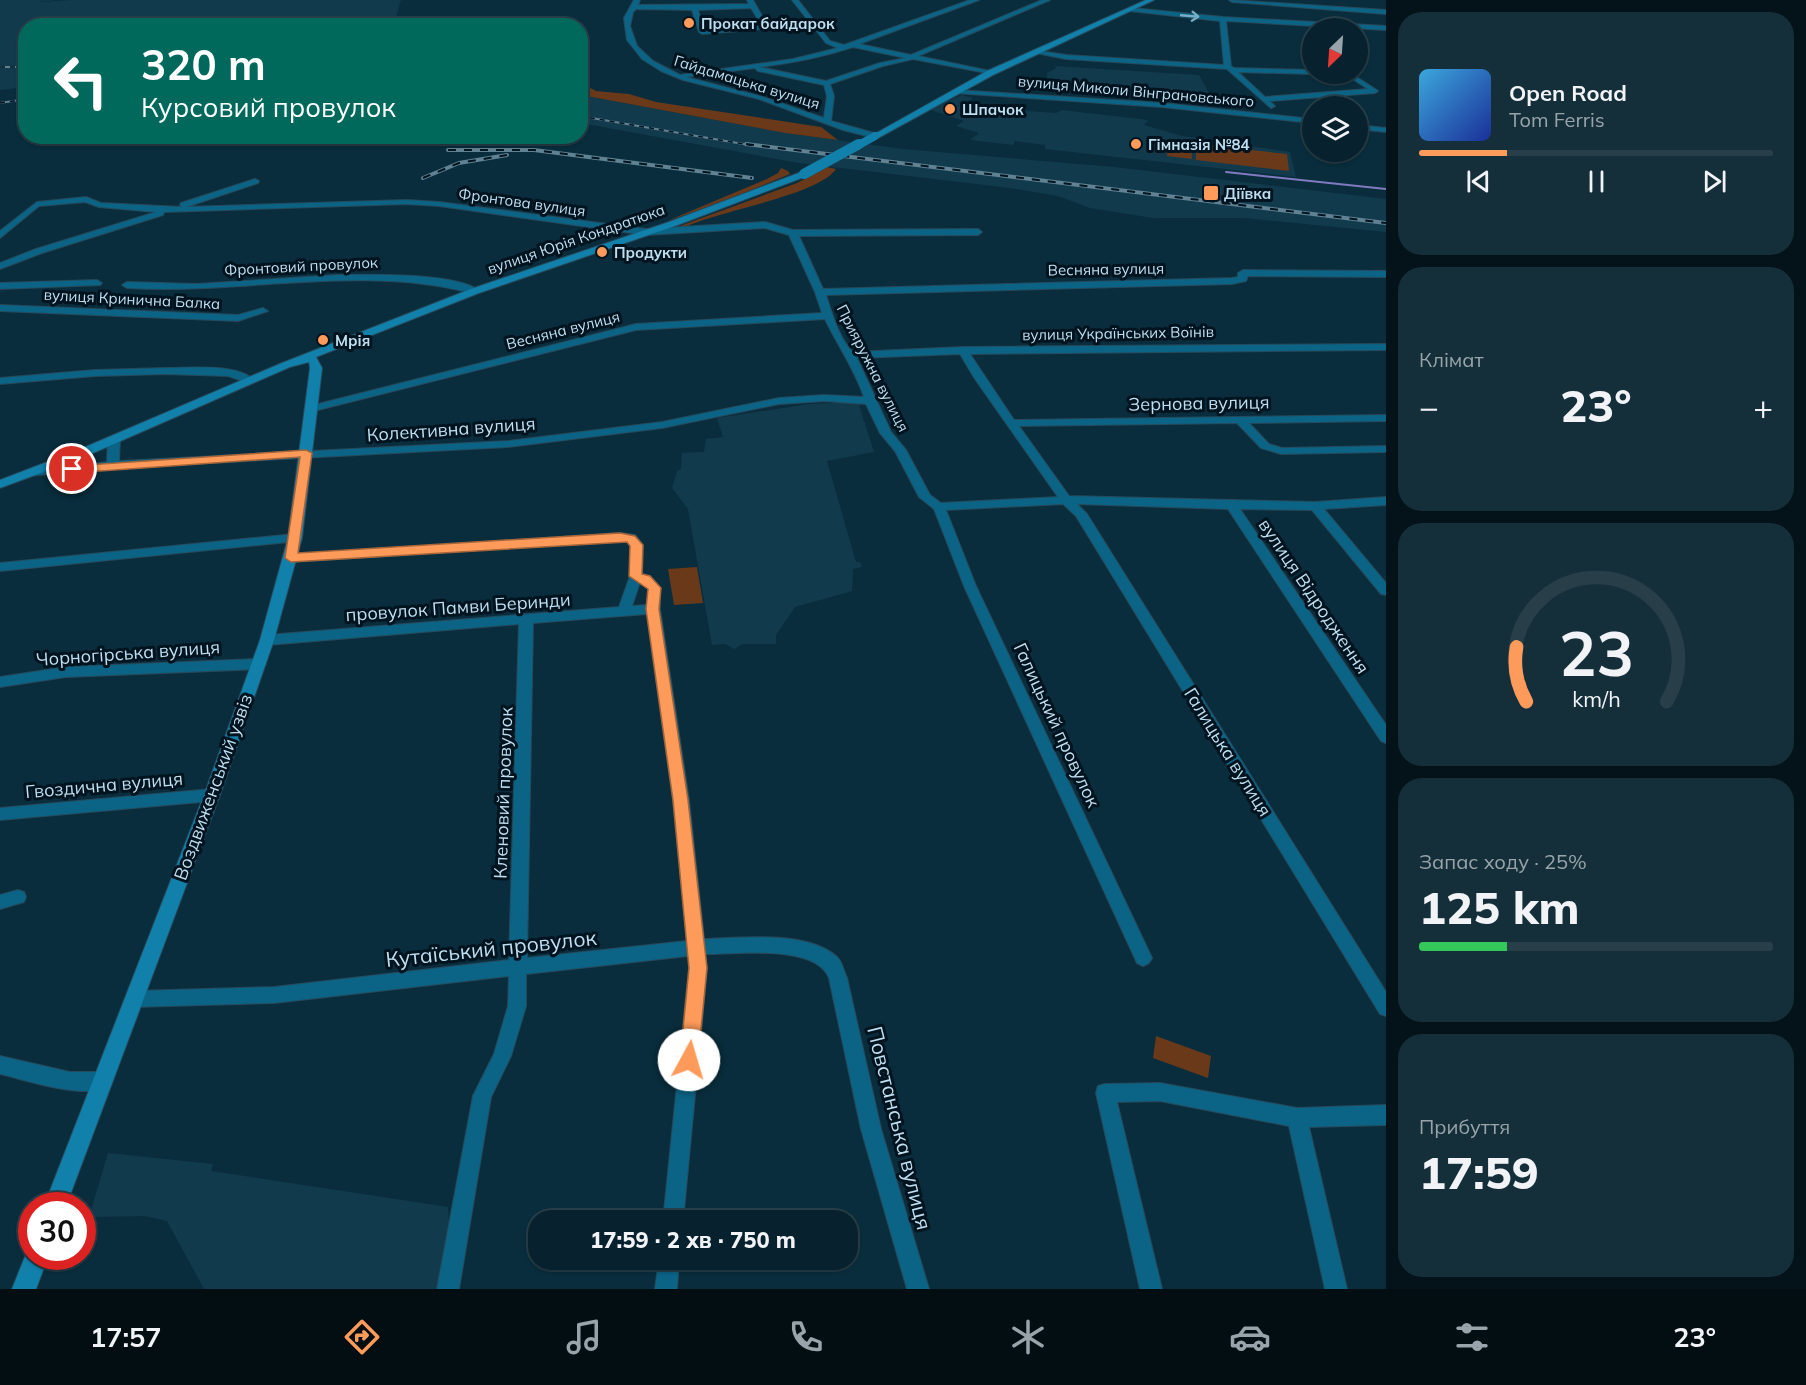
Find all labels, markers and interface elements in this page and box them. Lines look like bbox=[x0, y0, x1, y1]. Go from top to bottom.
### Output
one-way arrow bbox=[1180, 11, 1200, 22]
place label: Прокат байдарок bbox=[701, 14, 835, 33]
marker: Прокат байдарок bbox=[682, 16, 696, 30]
north arrow bbox=[1302, 18, 1368, 84]
map controls bbox=[1302, 18, 1368, 162]
text: 320 m bbox=[141, 38, 266, 91]
icon: left bbox=[42, 42, 120, 120]
street label: Гайдамацька вулиця bbox=[672, 51, 822, 113]
street label: вулиця Миколи Вінграновського bbox=[1017, 71, 1255, 111]
text: Open Road bbox=[1509, 79, 1627, 107]
text: Курсовий провулок bbox=[141, 90, 396, 124]
button: layers bbox=[1302, 96, 1368, 162]
place label: Шпачок bbox=[962, 100, 1024, 119]
marker: Шпачок bbox=[943, 102, 957, 116]
text: Tom Ferris bbox=[1509, 107, 1605, 132]
place label: Гімназія №84 bbox=[1148, 135, 1249, 154]
marker: Гімназія №84 bbox=[1129, 137, 1143, 151]
icon: previous bbox=[1462, 165, 1495, 198]
icon: pause bbox=[1580, 165, 1613, 198]
icon: next bbox=[1698, 165, 1731, 198]
street label: Фронтова вулиця bbox=[457, 184, 587, 220]
marker: Діївка bbox=[1202, 184, 1220, 202]
place label: Діївка bbox=[1224, 184, 1271, 203]
street label: вулиця Юрія Кондратюка bbox=[485, 200, 667, 278]
place label: Продукти bbox=[614, 243, 687, 262]
marker: Продукти bbox=[595, 245, 609, 259]
street label: Фронтовий провулок bbox=[224, 252, 379, 280]
street label: Весняна вулиця bbox=[1048, 258, 1164, 280]
street label: вулиця Кринична Балка bbox=[43, 285, 221, 313]
street label: Прияружна вулиця bbox=[833, 301, 913, 435]
street label: Весняна вулиця bbox=[504, 307, 622, 353]
street label: вулиця Українських Воїнів bbox=[1022, 322, 1214, 344]
place label: Мрія bbox=[335, 331, 370, 350]
marker: Мрія bbox=[316, 333, 330, 347]
text: Клімат bbox=[1419, 347, 1484, 372]
text: 23° bbox=[1560, 377, 1632, 433]
text: − bbox=[1419, 386, 1439, 427]
text: + bbox=[1753, 386, 1773, 427]
street label: Зернова вулиця bbox=[1128, 390, 1270, 416]
street label: Колективна вулиця bbox=[366, 412, 536, 446]
pin bbox=[46, 443, 97, 494]
icon: arrive bbox=[55, 452, 88, 485]
street label: вулиця Відродження bbox=[1254, 514, 1374, 678]
street label: провулок Памви Беринди bbox=[345, 588, 571, 626]
text: 23 bbox=[1559, 613, 1633, 692]
street label: Чорногірська вулиця bbox=[35, 635, 221, 671]
street label: Галицький провулок bbox=[1009, 639, 1105, 811]
street label: Галицька вулиця bbox=[1179, 683, 1277, 821]
text: km/h bbox=[1572, 685, 1620, 712]
street label: Воздвиженський узвіз bbox=[169, 691, 257, 883]
street label: Кленовий провулок bbox=[489, 706, 518, 879]
street label: Гвоздична вулиця bbox=[24, 767, 184, 803]
text: Запас ходу · 25% bbox=[1419, 849, 1587, 874]
text: 125 km bbox=[1419, 879, 1580, 935]
street label: Кутаїський провулок bbox=[384, 924, 598, 972]
street label: Повстанська вулиця bbox=[862, 1024, 938, 1232]
position arrow bbox=[657, 1028, 721, 1092]
text: Прибуття bbox=[1419, 1114, 1510, 1139]
text: 17:59 bbox=[1419, 1144, 1539, 1200]
speed limit sign: 30 bbox=[18, 1192, 96, 1270]
text: 17:59 · 2 хв · 750 m bbox=[590, 1226, 796, 1254]
icon: directions bbox=[341, 1316, 383, 1358]
icon: music bbox=[563, 1316, 605, 1358]
icon: phone bbox=[785, 1316, 827, 1358]
icon: climate bbox=[1007, 1316, 1049, 1358]
icon: car bbox=[1229, 1316, 1271, 1358]
icon: filters bbox=[1451, 1316, 1493, 1358]
text: 17:57 bbox=[90, 1320, 161, 1354]
text: 23° bbox=[1673, 1320, 1716, 1354]

